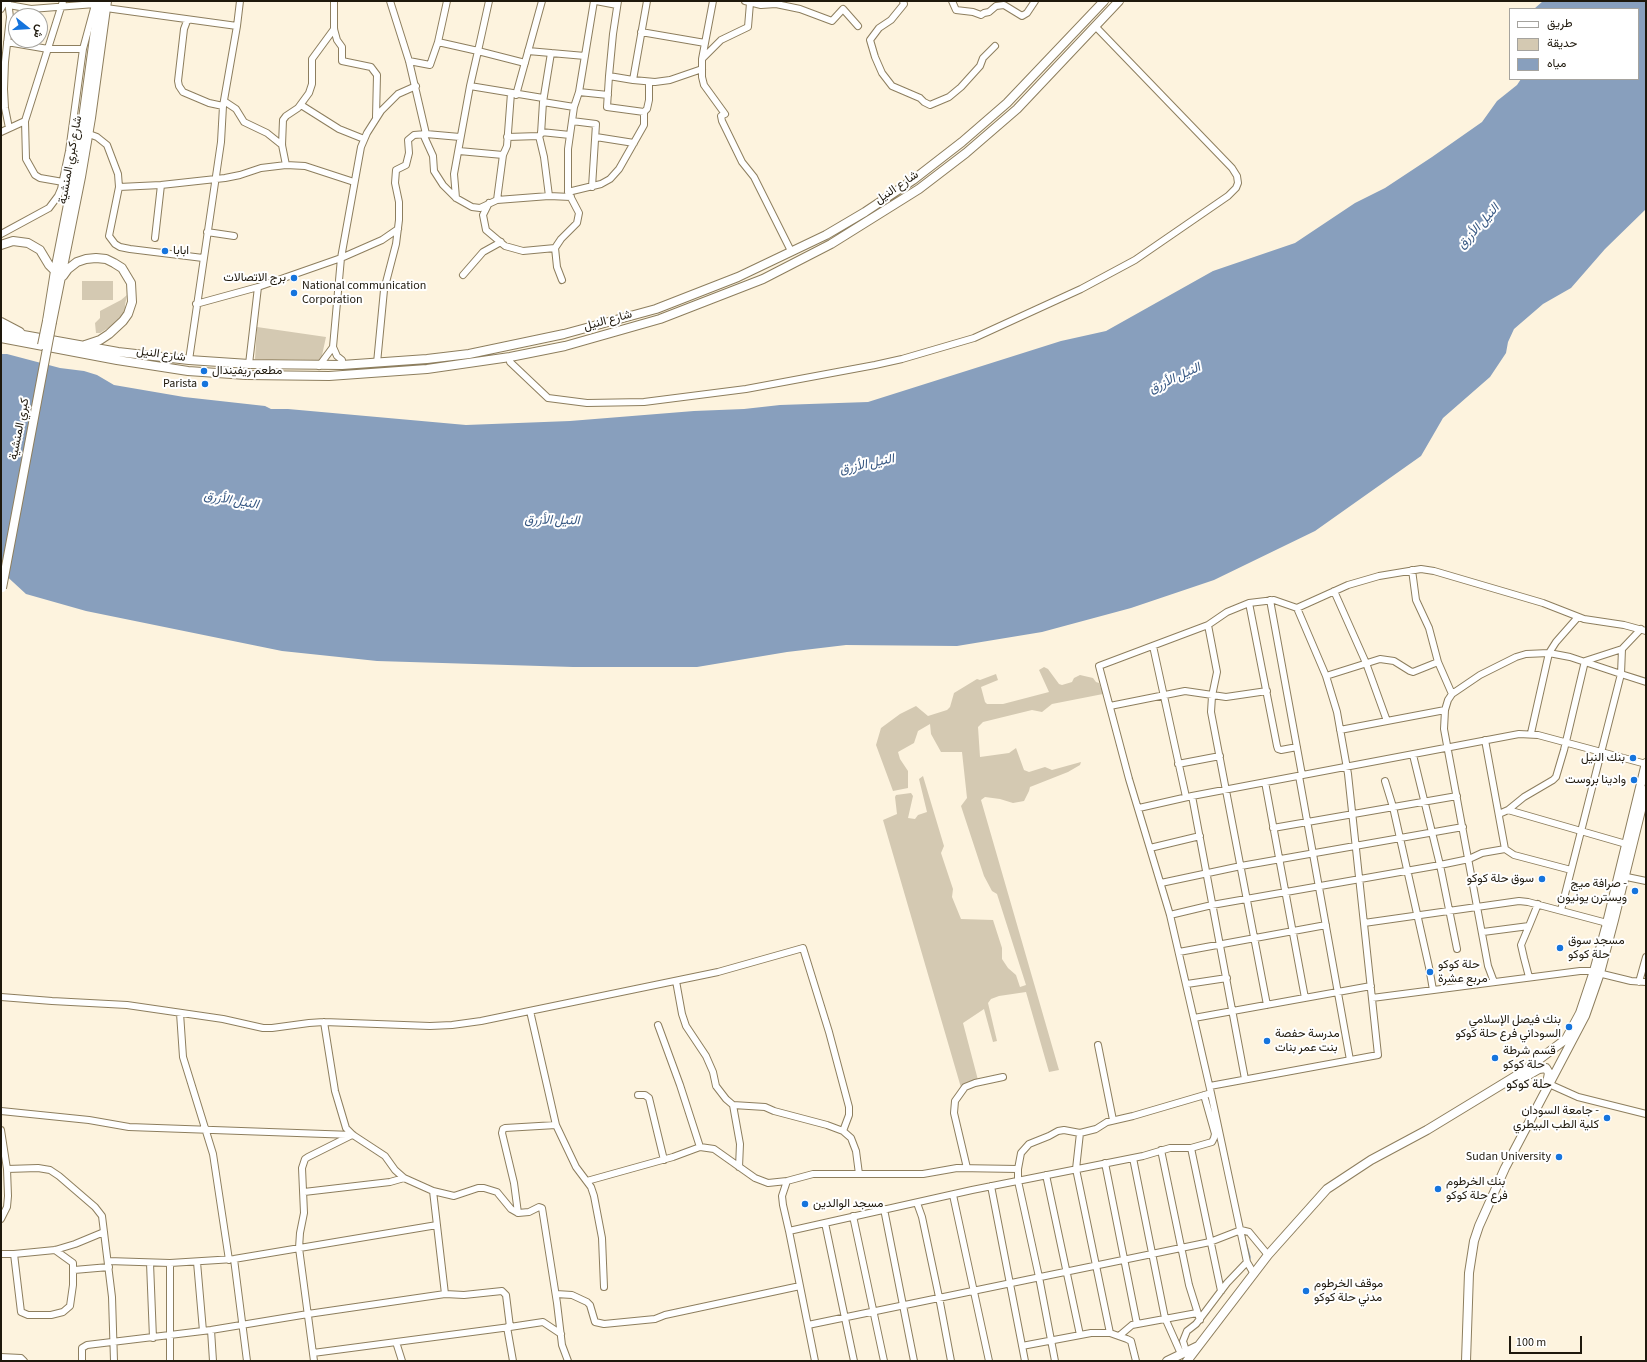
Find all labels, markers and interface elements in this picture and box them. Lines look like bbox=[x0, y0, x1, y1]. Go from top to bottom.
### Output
north arrow bbox=[8, 8, 48, 48]
legend bbox=[1509, 8, 1639, 80]
text: طريق bbox=[1547, 15, 1572, 32]
text: ش bbox=[30, 23, 48, 40]
text: حديقة bbox=[1547, 35, 1577, 52]
text: مياه bbox=[1547, 55, 1566, 72]
street label: شارع كبري المنشية bbox=[56, 115, 86, 205]
street label: شارع النيل bbox=[872, 168, 922, 208]
water label: النيل الأزرق bbox=[1455, 201, 1503, 253]
place label: ابابا bbox=[173, 244, 189, 258]
marker: ابابا bbox=[160, 246, 170, 256]
place label: برج الاتصالات bbox=[223, 271, 286, 285]
marker: برج الاتصالات bbox=[289, 273, 299, 283]
place label: National communication Corporation bbox=[302, 279, 426, 307]
marker: National communication Corporation bbox=[289, 288, 299, 298]
street label: شارع النيل bbox=[582, 308, 634, 334]
street label: شارع النيل bbox=[135, 344, 187, 366]
water label: النيل الأزرق bbox=[1147, 360, 1203, 398]
place label: مطعم ريفيندال bbox=[212, 364, 282, 378]
marker: مطعم ريفيندال bbox=[199, 366, 209, 376]
place label: Parista bbox=[163, 377, 197, 391]
marker: Parista bbox=[200, 379, 210, 389]
street label: كبري المنشية bbox=[7, 397, 33, 461]
water label: النيل الأزرق bbox=[838, 452, 896, 478]
water label: النيل الأزرق bbox=[202, 489, 260, 513]
water label: النيل الأزرق bbox=[524, 513, 580, 529]
place label: بنك النيل bbox=[1581, 751, 1625, 765]
marker: بنك النيل bbox=[1628, 753, 1638, 763]
place label: وادينا بروست bbox=[1565, 773, 1626, 787]
marker: وادينا بروست bbox=[1629, 775, 1639, 785]
place label: سوق حلة كوكو bbox=[1467, 872, 1534, 886]
marker: سوق حلة كوكو bbox=[1537, 874, 1547, 884]
place label: صرافة ميج - ويسترن يونيون bbox=[1557, 877, 1627, 905]
marker: صرافة ميج - ويسترن يونيون bbox=[1630, 886, 1640, 896]
place label: مسجد سوق حلة كوكو bbox=[1568, 934, 1625, 962]
marker: مسجد سوق حلة كوكو bbox=[1555, 943, 1565, 953]
place label: حلة كوكو مربع عشرة bbox=[1438, 958, 1488, 986]
marker: حلة كوكو مربع عشرة bbox=[1425, 967, 1435, 977]
place label: بنك فيصل الإسلامي السوداني فرع حلة كوكو bbox=[1455, 1013, 1561, 1041]
marker: بنك فيصل الإسلامي السوداني فرع حلة كوكو bbox=[1564, 1022, 1574, 1032]
place label: مدرسة حفصة بنت عمر بنات bbox=[1275, 1027, 1340, 1055]
marker: مدرسة حفصة بنت عمر بنات bbox=[1262, 1036, 1272, 1046]
place label: قسم شرطة حلة كوكو bbox=[1503, 1044, 1556, 1072]
marker: قسم شرطة حلة كوكو bbox=[1490, 1053, 1500, 1063]
district label: حلة كوكو bbox=[1506, 1077, 1552, 1093]
place label: جامعة السودان - كلية الطب البيطري bbox=[1513, 1104, 1599, 1132]
marker: جامعة السودان - كلية الطب البيطري bbox=[1602, 1113, 1612, 1123]
place label: Sudan University bbox=[1466, 1150, 1551, 1164]
marker: Sudan University bbox=[1554, 1152, 1564, 1162]
place label: بنك الخرطوم فرع حلة كوكو bbox=[1446, 1175, 1508, 1203]
marker: بنك الخرطوم فرع حلة كوكو bbox=[1433, 1184, 1443, 1194]
place label: مسجد الوالدين bbox=[813, 1197, 883, 1211]
marker: مسجد الوالدين bbox=[800, 1199, 810, 1209]
place label: موقف الخرطوم مدني حلة كوكو bbox=[1314, 1277, 1383, 1305]
marker: موقف الخرطوم مدني حلة كوكو bbox=[1301, 1286, 1311, 1296]
scale bar bbox=[1511, 1328, 1584, 1354]
text: 100 m bbox=[1516, 1334, 1546, 1351]

